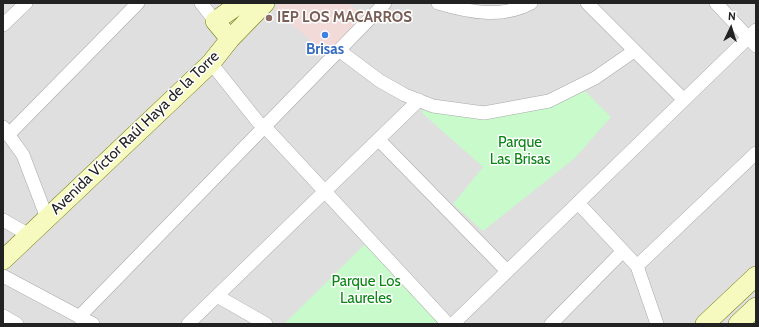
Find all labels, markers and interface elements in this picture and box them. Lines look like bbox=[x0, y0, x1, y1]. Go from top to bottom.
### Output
north arrow bbox=[711, 8, 751, 48]
place label: IEP LOS MACARROS bbox=[277, 9, 412, 27]
text: N bbox=[727, 9, 736, 23]
marker: IEP LOS MACARROS bbox=[264, 13, 274, 23]
marker: Brisas bbox=[320, 30, 330, 40]
place label: Brisas bbox=[306, 41, 344, 59]
street label: Avenida Víctor Raúl Haya de la Torre bbox=[47, 48, 223, 218]
park label: Parque Las Brisas bbox=[490, 134, 550, 169]
park label: Parque Los Laureles bbox=[331, 273, 401, 308]

